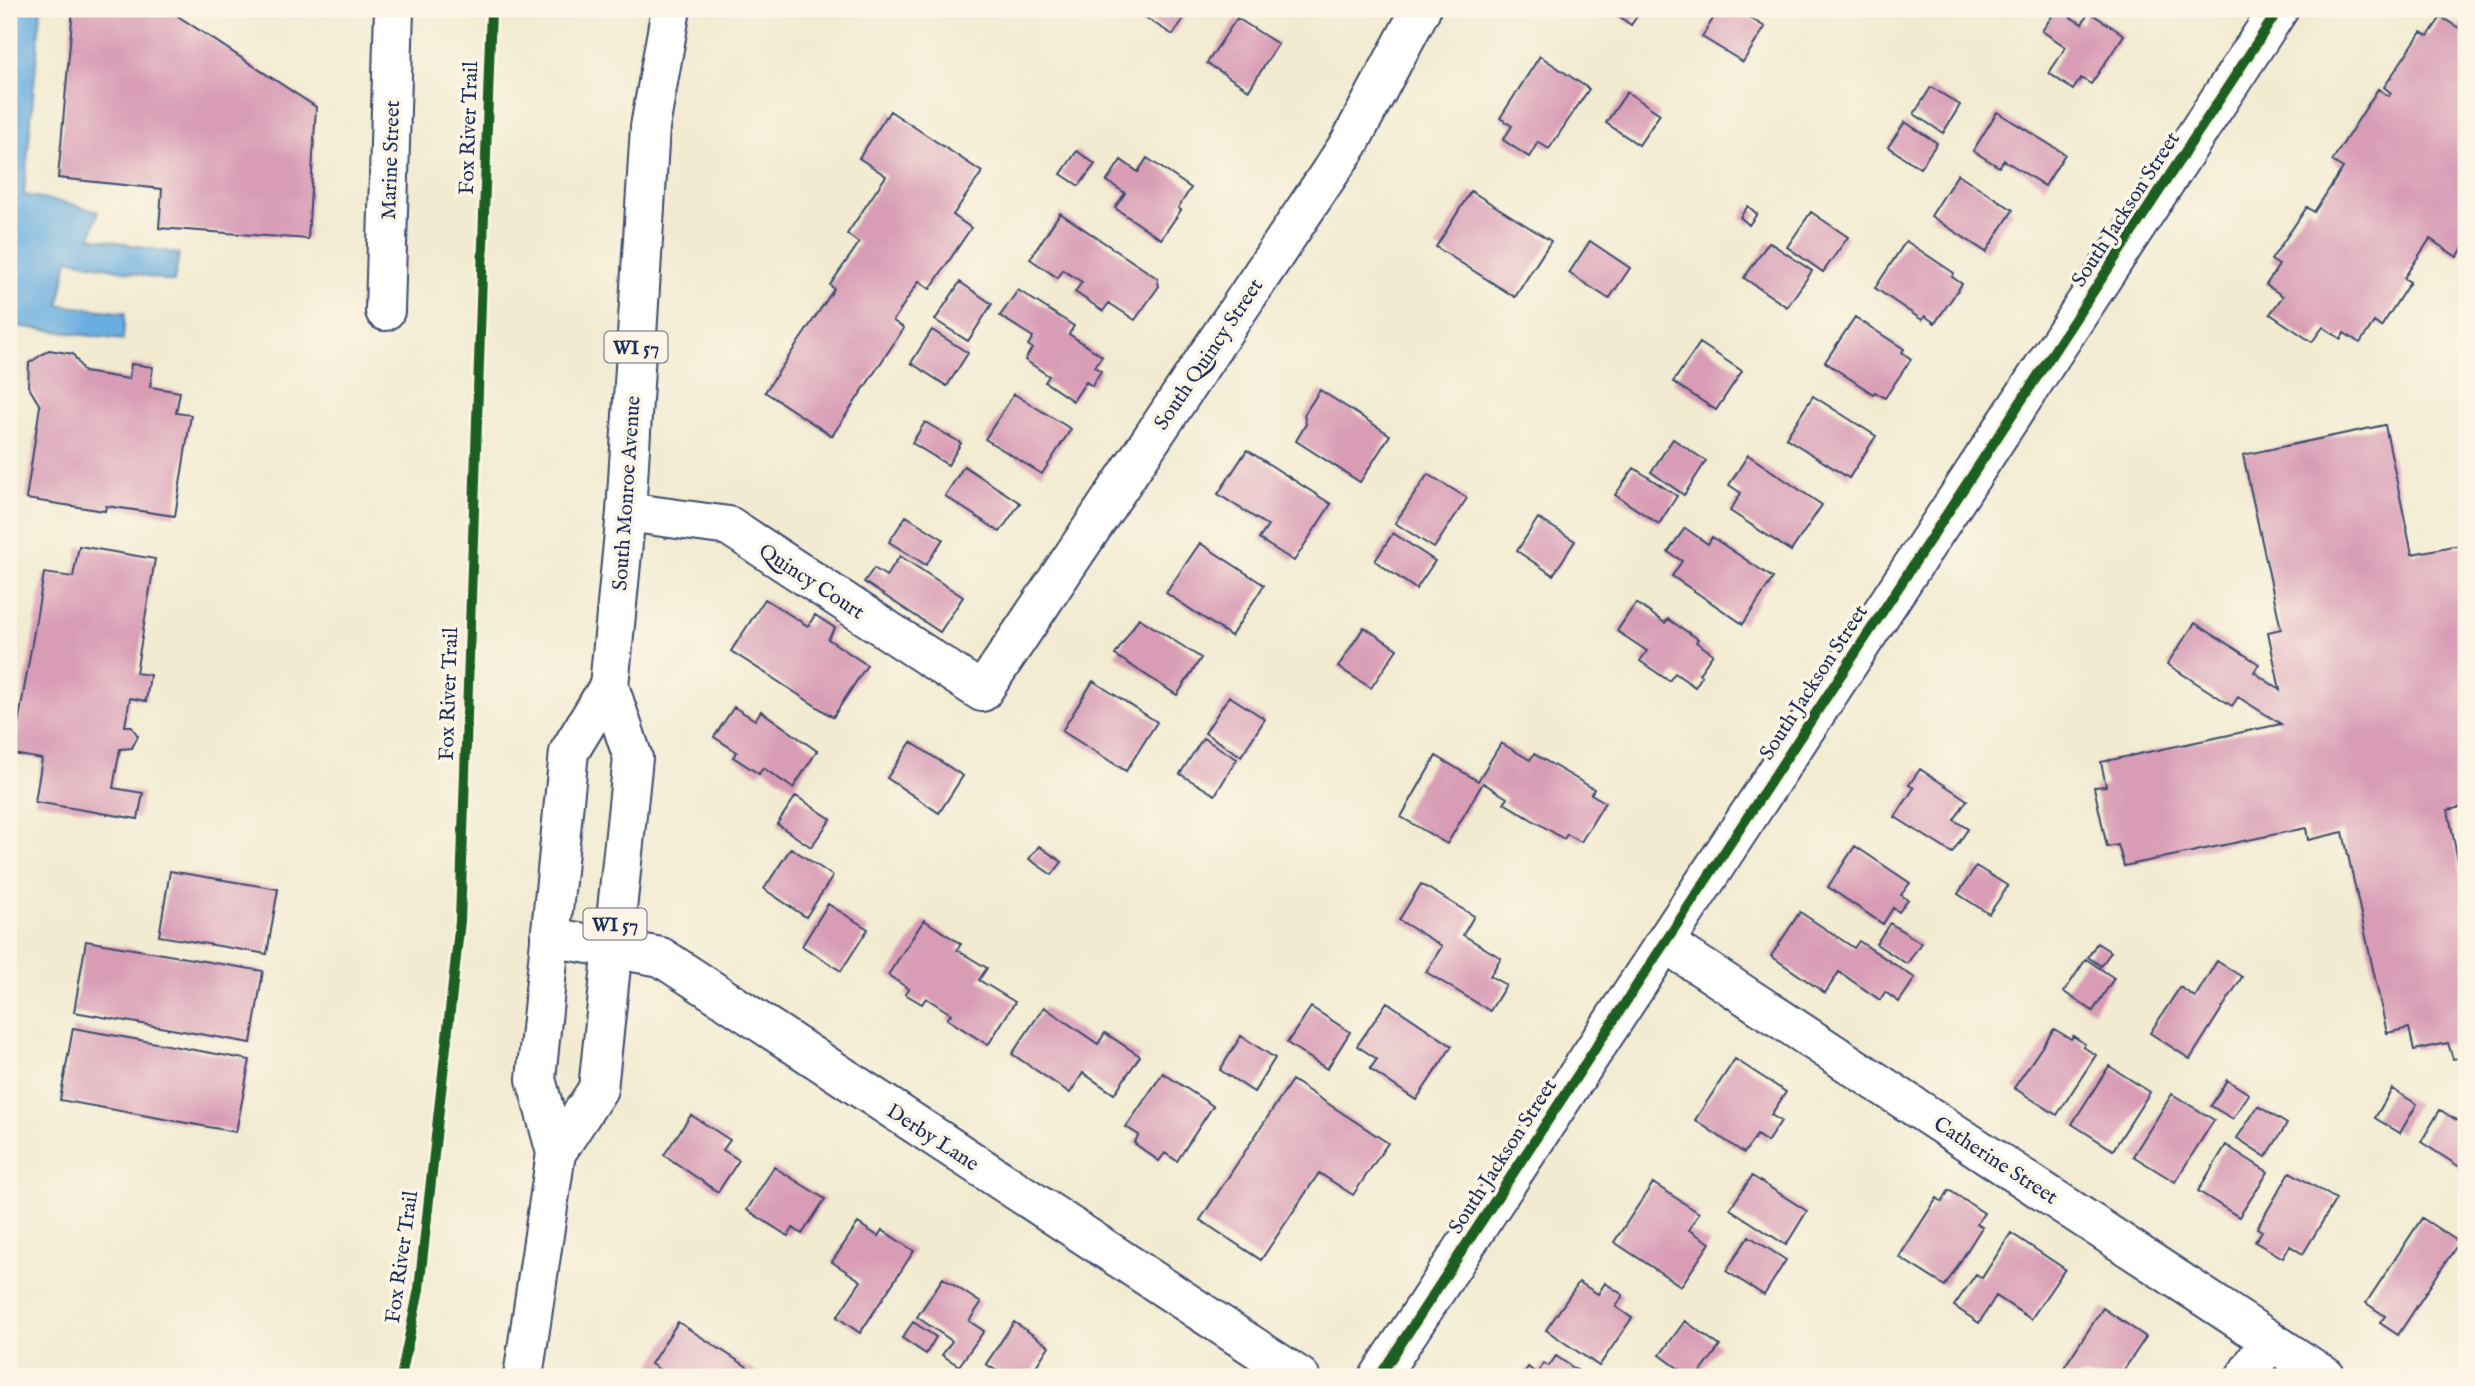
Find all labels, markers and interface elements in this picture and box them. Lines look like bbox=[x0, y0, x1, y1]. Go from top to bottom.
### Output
street label: Fox River Trail bbox=[454, 61, 485, 195]
street label: Marine Street bbox=[376, 100, 407, 220]
street label: South Jackson Street bbox=[2066, 127, 2187, 293]
street label: South Quincy Street bbox=[1149, 274, 1270, 436]
road number: WI 57 bbox=[604, 332, 668, 362]
street label: South Monroe Avenue bbox=[607, 394, 648, 591]
street label: Quincy Court bbox=[753, 538, 869, 627]
street label: South Jackson Street bbox=[1754, 600, 1875, 766]
street label: Fox River Trail bbox=[434, 627, 465, 761]
road number: WI 57 bbox=[584, 908, 646, 940]
street label: South Jackson Street bbox=[1443, 1074, 1564, 1240]
street label: Derby Lane bbox=[881, 1098, 984, 1178]
street label: Catherine Street bbox=[1928, 1111, 2062, 1212]
street label: Fox River Trail bbox=[380, 1189, 425, 1325]

